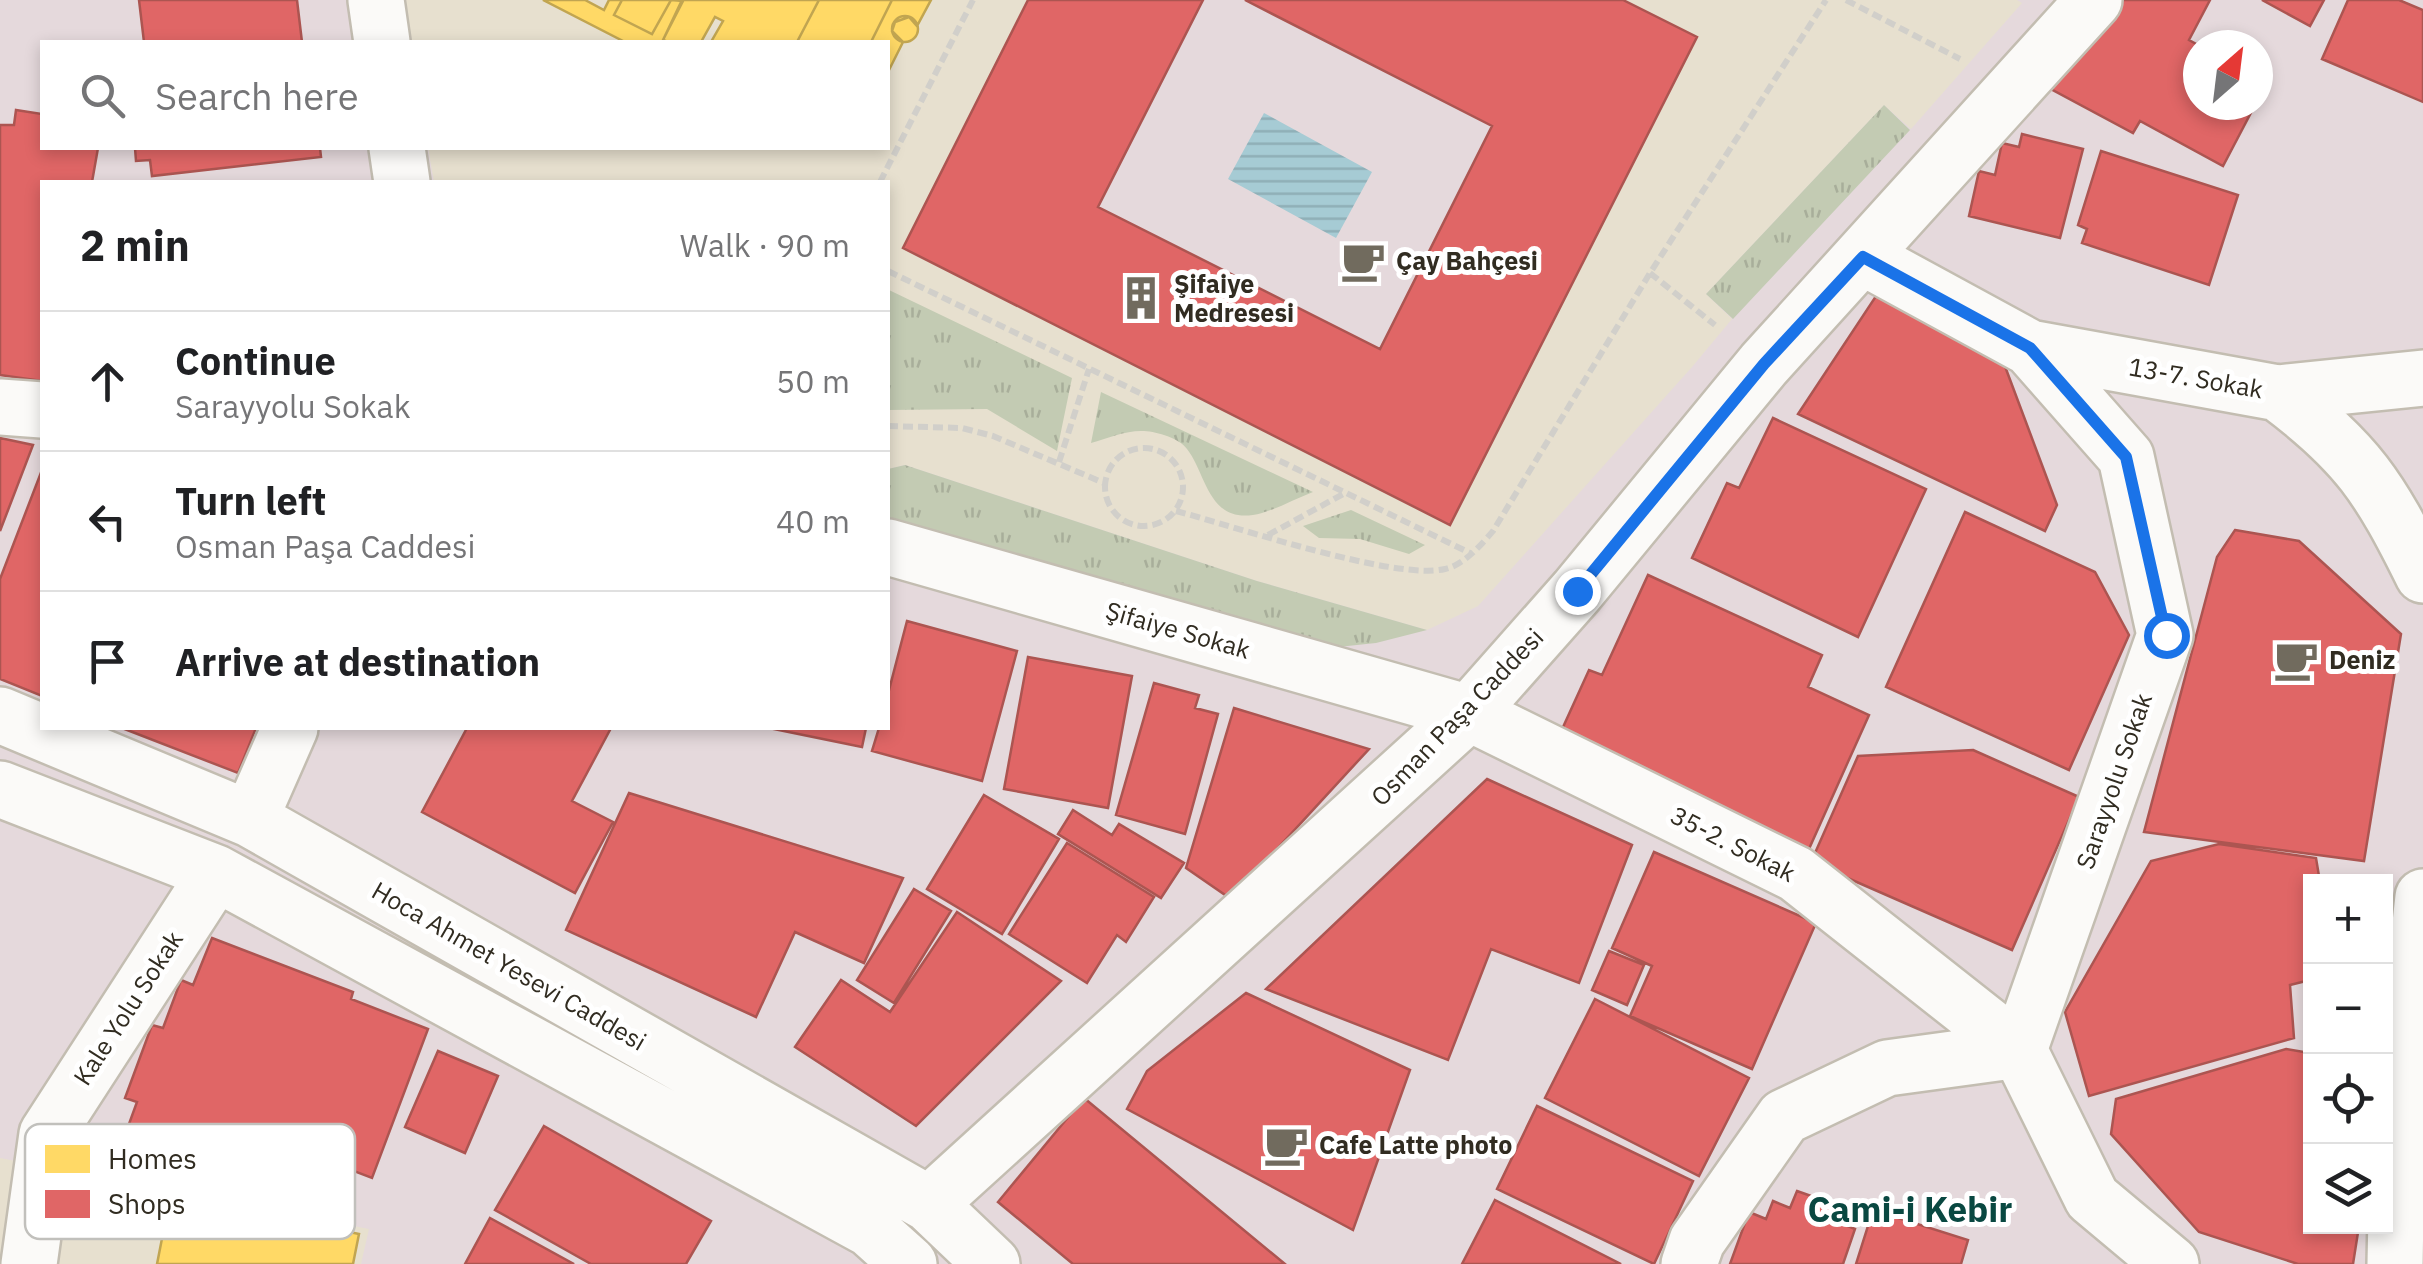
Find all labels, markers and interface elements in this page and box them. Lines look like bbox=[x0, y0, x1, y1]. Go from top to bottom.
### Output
north arrow bbox=[2183, 30, 2273, 120]
search box bbox=[40, 40, 890, 150]
icon: search bbox=[75, 68, 130, 123]
text: Search here bbox=[155, 71, 359, 120]
text: 2 min bbox=[80, 218, 190, 273]
text: Walk · 90 m bbox=[680, 224, 850, 266]
cafe icon: Çay Bahçesi bbox=[1339, 237, 1387, 285]
place label: Çay Bahçesi bbox=[1396, 244, 1538, 277]
place label: Şifaiye Medresesi bbox=[1174, 267, 1294, 329]
building icon: Şifaiye Medresesi bbox=[1117, 274, 1165, 322]
text: Continue bbox=[175, 336, 336, 385]
street label: 13-7. Sokak bbox=[2126, 349, 2266, 406]
icon: ahead bbox=[80, 354, 135, 409]
text: 50 m bbox=[776, 360, 850, 402]
text: Sarayyolu Sokak bbox=[175, 385, 411, 427]
text: Turn left bbox=[175, 476, 326, 525]
icon: left bbox=[80, 494, 135, 549]
text: 40 m bbox=[776, 500, 850, 542]
text: Osman Paşa Caddesi bbox=[175, 525, 476, 567]
route end bbox=[1555, 569, 1601, 615]
street label: Şifaiye Sokak bbox=[1102, 593, 1254, 666]
route start bbox=[2144, 613, 2190, 659]
street label: Osman Paşa Caddesi bbox=[1363, 621, 1550, 813]
icon: arrive bbox=[80, 634, 135, 689]
cafe icon: Deniz bbox=[2272, 636, 2320, 684]
text: Arrive at destination bbox=[175, 637, 540, 686]
place label: Deniz bbox=[2329, 643, 2395, 676]
street label: Sarayyolu Sokak bbox=[2068, 688, 2159, 873]
street label: 35-2. Sokak bbox=[1665, 798, 1801, 889]
street label: Hoca Ahmet Yesevi Caddesi bbox=[366, 873, 652, 1058]
map controls bbox=[2303, 874, 2393, 1234]
button: + bbox=[2303, 874, 2393, 964]
street label: Kale Yolu Sokak bbox=[65, 924, 190, 1091]
button: − bbox=[2303, 964, 2393, 1054]
button: locate bbox=[2303, 1054, 2393, 1144]
cafe icon: Cafe Latte photo bbox=[1262, 1121, 1310, 1169]
legend bbox=[25, 1124, 355, 1239]
place label: Cafe Latte photo bbox=[1319, 1128, 1512, 1161]
text: Homes bbox=[108, 1140, 197, 1177]
button: layers bbox=[2303, 1144, 2393, 1234]
text: Shops bbox=[108, 1185, 186, 1222]
district label: Cami-i Kebir bbox=[1808, 1186, 2012, 1232]

